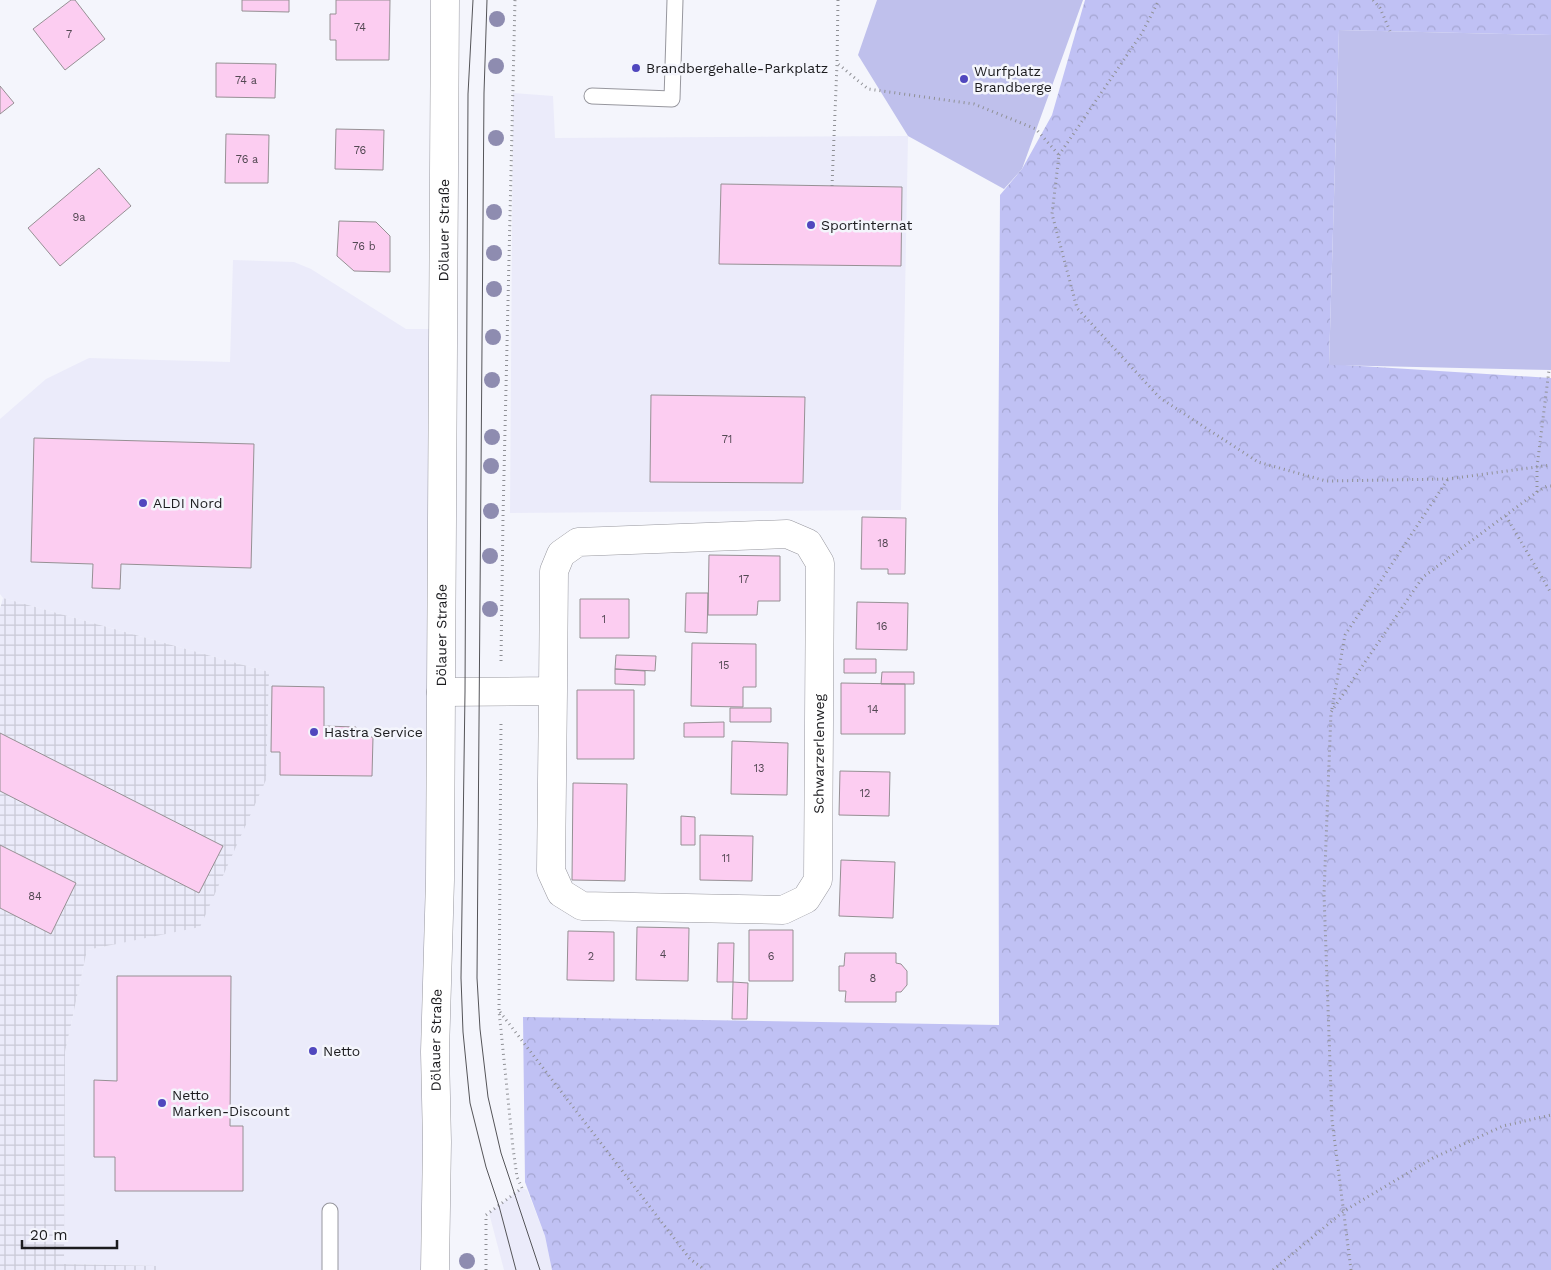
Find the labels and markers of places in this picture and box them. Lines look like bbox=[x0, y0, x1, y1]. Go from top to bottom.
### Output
place label: Brandbergehalle-Parkplatz bbox=[646, 60, 828, 76]
marker: Brandbergehalle-Parkplatz bbox=[630, 62, 642, 74]
place label: Wurfplatz Brandberge bbox=[974, 63, 1052, 95]
marker: Wurfplatz Brandberge bbox=[958, 73, 970, 85]
place label: Sportinternat bbox=[821, 217, 912, 233]
marker: Sportinternat bbox=[805, 219, 817, 231]
place label: ALDI Nord bbox=[153, 495, 222, 511]
marker: ALDI Nord bbox=[137, 497, 149, 509]
place label: Hastra Service bbox=[324, 724, 423, 740]
marker: Hastra Service bbox=[308, 726, 320, 738]
place label: Netto bbox=[323, 1043, 360, 1059]
marker: Netto bbox=[307, 1045, 319, 1057]
place label: Netto Marken-Discount bbox=[172, 1087, 290, 1119]
marker: Netto Marken-Discount bbox=[156, 1097, 168, 1109]

